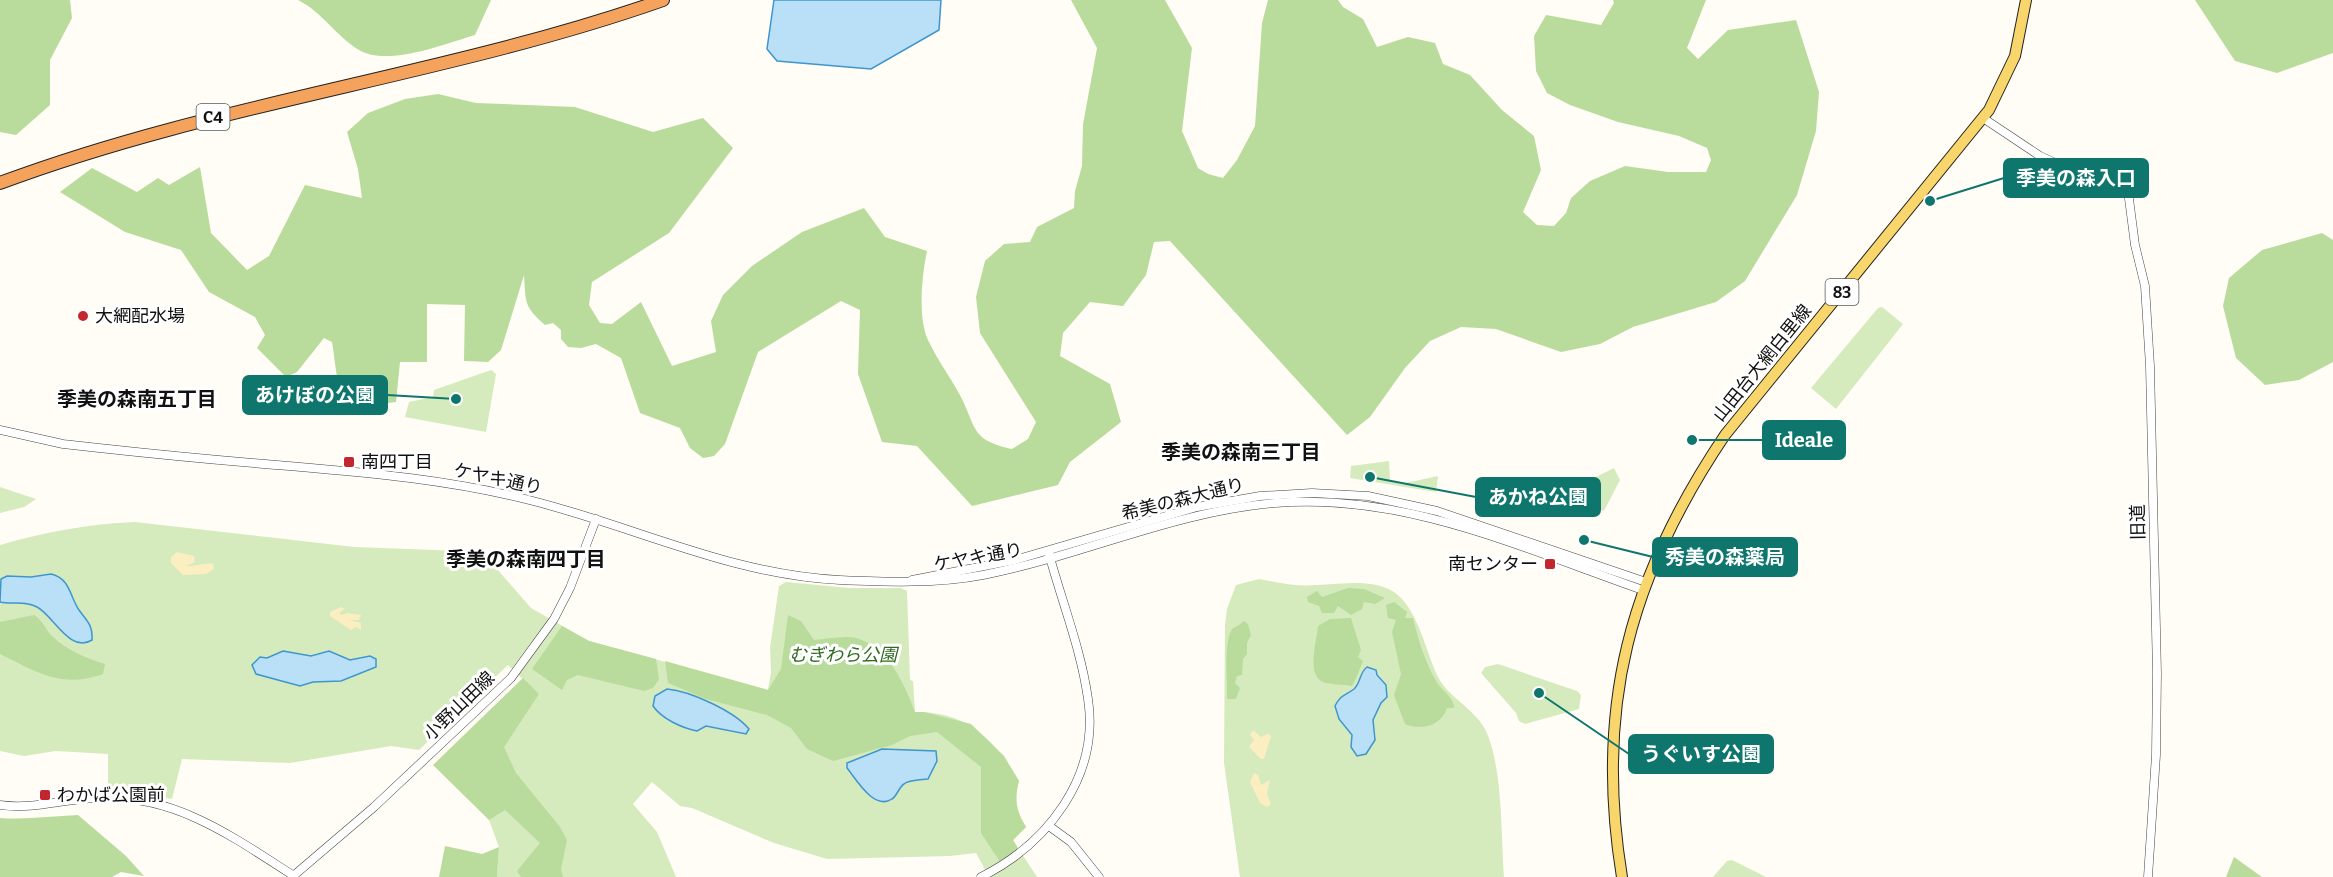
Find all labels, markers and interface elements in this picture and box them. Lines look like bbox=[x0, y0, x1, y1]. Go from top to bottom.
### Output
road number: C4 bbox=[196, 104, 230, 130]
callout: 季美の森入口 bbox=[2004, 159, 2148, 197]
text: 季美の森入口 bbox=[2016, 166, 2136, 190]
road number: 83 bbox=[1826, 279, 1858, 305]
street label: 山田台大網白里線 bbox=[1708, 300, 1816, 426]
place label: 大網配水場 bbox=[95, 305, 185, 327]
marker: 大網配水場 bbox=[76, 309, 90, 323]
callout: あけぼの公園 bbox=[243, 376, 387, 414]
text: あけぼの公園 bbox=[255, 383, 375, 407]
district label: 季美の森南五丁目 bbox=[57, 387, 217, 411]
callout: Ideale bbox=[1763, 421, 1845, 459]
text: Ideale bbox=[1775, 428, 1833, 452]
district label: 季美の森南三丁目 bbox=[1161, 440, 1321, 464]
place label: 南四丁目 bbox=[361, 451, 433, 473]
marker: 南四丁目 bbox=[342, 455, 356, 469]
street label: ケヤキ通り bbox=[452, 459, 544, 499]
street label: 希美の森大通り bbox=[1119, 473, 1247, 525]
callout: あかね公園 bbox=[1476, 478, 1600, 516]
text: あかね公園 bbox=[1488, 485, 1588, 509]
street label: 旧道 bbox=[2127, 504, 2149, 540]
street label: ケヤキ通り bbox=[932, 538, 1024, 576]
callout: 秀美の森薬局 bbox=[1653, 538, 1797, 576]
text: 秀美の森薬局 bbox=[1665, 545, 1785, 569]
district label: 季美の森南四丁目 bbox=[446, 547, 606, 571]
place label: 南センター bbox=[1448, 553, 1538, 575]
marker: 南センター bbox=[1543, 557, 1557, 571]
park label: むぎわら公園 bbox=[789, 644, 900, 666]
street label: 小野山田線 bbox=[419, 667, 499, 745]
callout: うぐいす公園 bbox=[1629, 735, 1773, 773]
text: うぐいす公園 bbox=[1641, 742, 1761, 766]
place label: わかば公園前 bbox=[57, 784, 165, 806]
marker: わかば公園前 bbox=[38, 788, 52, 802]

